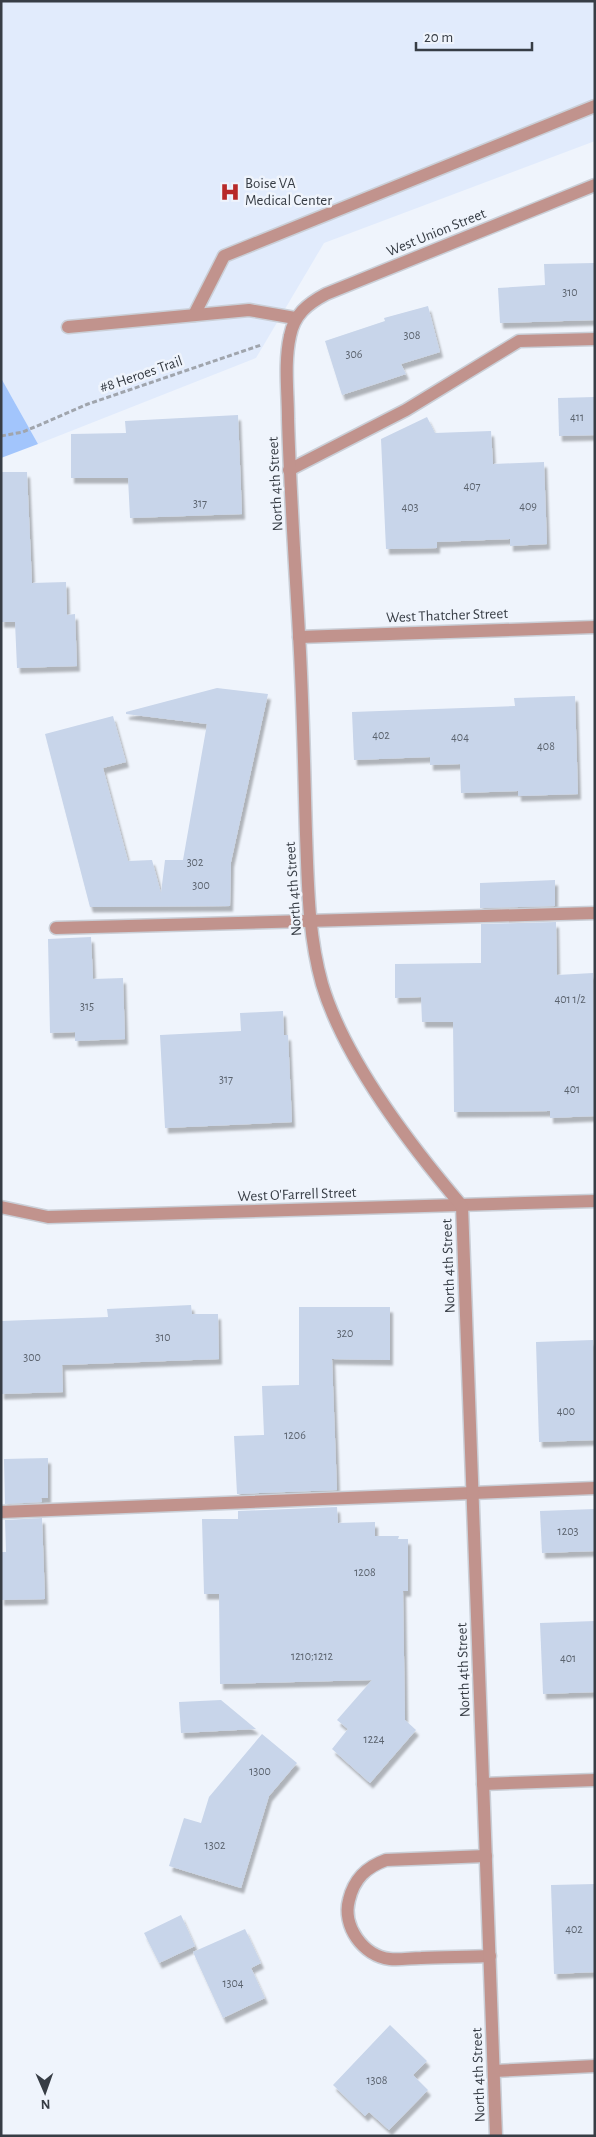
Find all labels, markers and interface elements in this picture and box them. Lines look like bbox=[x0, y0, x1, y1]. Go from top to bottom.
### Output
scale bar bbox=[416, 20, 532, 52]
text: 20 m bbox=[424, 30, 453, 45]
place label: Boise VA Medical Center bbox=[245, 176, 332, 208]
hospital icon: Boise VA Medical Center bbox=[219, 181, 241, 203]
street label: West Union Street bbox=[384, 206, 488, 259]
house number: 310 bbox=[562, 286, 578, 298]
house number: 308 bbox=[404, 329, 421, 341]
house number: 306 bbox=[346, 348, 363, 360]
street label: #8 Heroes Trail bbox=[98, 353, 185, 396]
house number: 411 bbox=[570, 411, 584, 423]
street label: North 4th Street bbox=[266, 436, 285, 532]
house number: 407 bbox=[463, 480, 481, 492]
house number: 317 bbox=[193, 497, 207, 509]
house number: 409 bbox=[519, 500, 537, 512]
house number: 403 bbox=[401, 501, 419, 513]
street label: West Thatcher Street bbox=[386, 606, 508, 625]
house number: 402 bbox=[372, 729, 390, 741]
house number: 404 bbox=[451, 731, 469, 743]
house number: 408 bbox=[537, 740, 555, 752]
street label: North 4th Street bbox=[283, 841, 304, 937]
house number: 302 bbox=[187, 856, 204, 868]
house number: 300 bbox=[192, 879, 210, 891]
house number: 401 1/2 bbox=[554, 993, 586, 1005]
house number: 315 bbox=[80, 1000, 94, 1012]
house number: 317 bbox=[219, 1073, 233, 1085]
house number: 401 bbox=[564, 1083, 580, 1095]
street label: West O'Farrell Street bbox=[237, 1185, 357, 1204]
street label: North 4th Street bbox=[439, 1218, 458, 1314]
house number: 320 bbox=[337, 1327, 353, 1339]
house number: 310 bbox=[155, 1331, 171, 1343]
house number: 300 bbox=[23, 1351, 41, 1363]
house number: 400 bbox=[557, 1405, 575, 1417]
house number: 1206 bbox=[284, 1429, 306, 1441]
house number: 1203 bbox=[558, 1525, 578, 1537]
house number: 1208 bbox=[354, 1566, 376, 1578]
street label: North 4th Street bbox=[454, 1622, 473, 1718]
house number: 1210;1212 bbox=[291, 1650, 334, 1662]
house number: 401 bbox=[560, 1652, 576, 1664]
house number: 1224 bbox=[364, 1733, 385, 1745]
house number: 1300 bbox=[249, 1765, 271, 1777]
house number: 1302 bbox=[205, 1839, 226, 1851]
house number: 402 bbox=[565, 1923, 583, 1935]
house number: 1304 bbox=[222, 1977, 244, 1989]
street label: North 4th Street bbox=[469, 2027, 488, 2123]
north arrow bbox=[20, 2067, 70, 2117]
house number: 1308 bbox=[366, 2074, 388, 2086]
text: N bbox=[40, 2097, 51, 2111]

